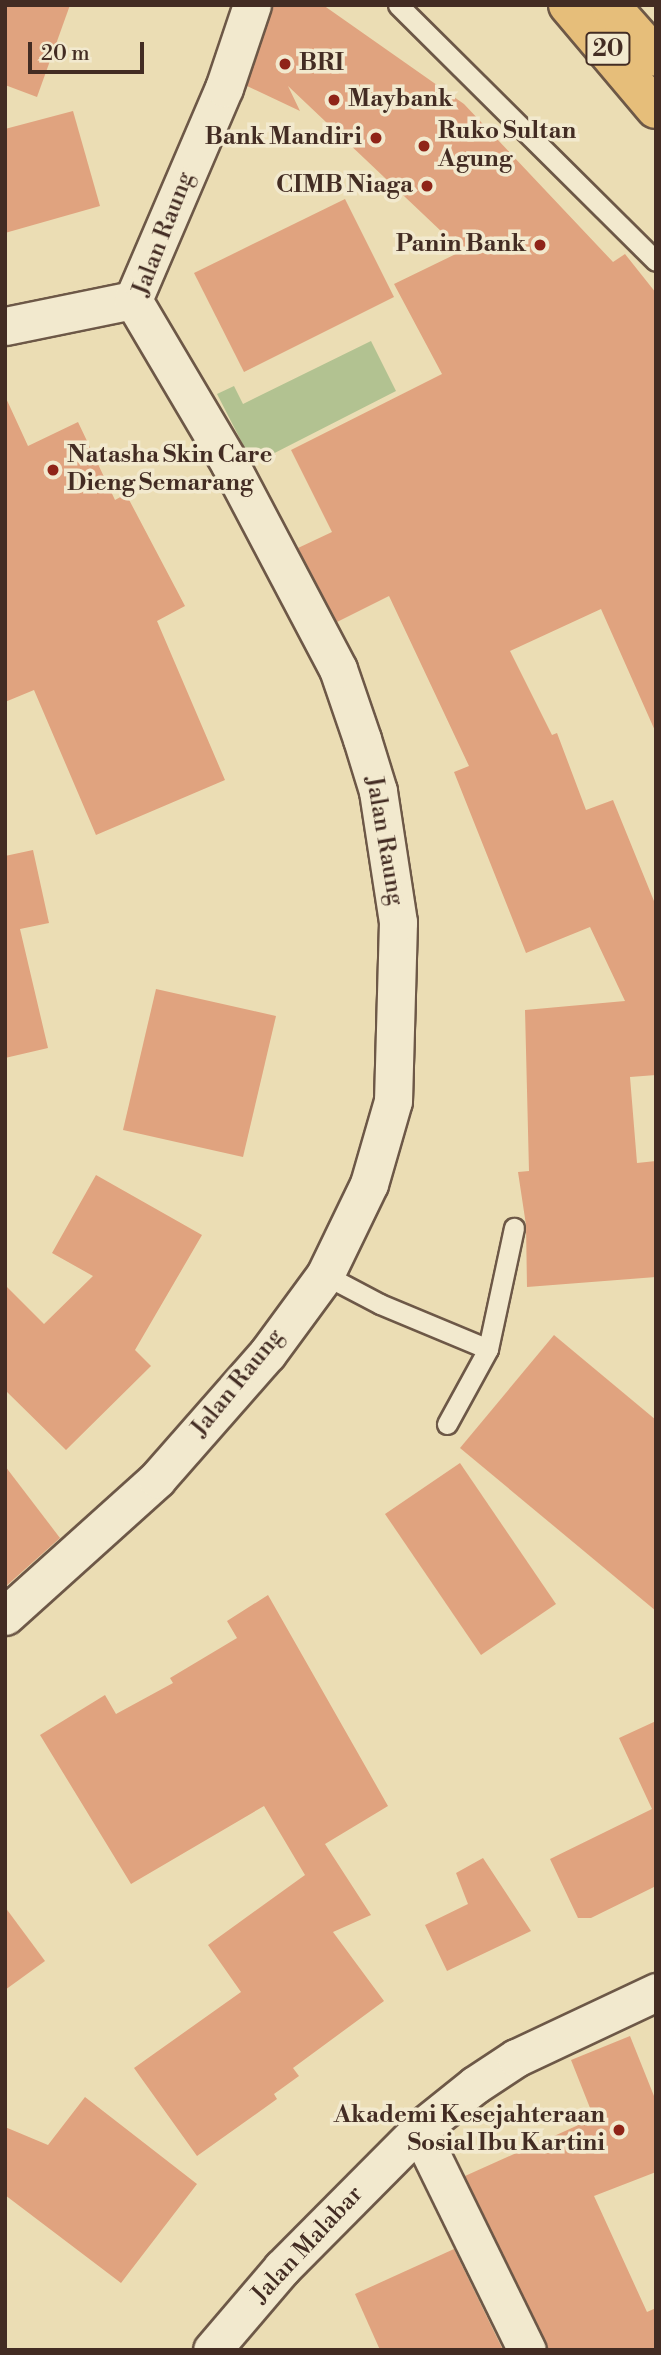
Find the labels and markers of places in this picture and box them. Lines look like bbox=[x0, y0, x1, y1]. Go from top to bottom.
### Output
place label: BRI bbox=[299, 50, 344, 78]
marker: BRI bbox=[277, 56, 293, 72]
place label: Maybank bbox=[348, 86, 453, 114]
marker: Maybank bbox=[326, 92, 342, 108]
place label: Ruko Sultan Agung bbox=[438, 118, 576, 174]
place label: Bank Mandiri bbox=[205, 124, 362, 152]
marker: Bank Mandiri bbox=[368, 130, 384, 146]
marker: Ruko Sultan Agung bbox=[416, 138, 432, 154]
place label: CIMB Niaga bbox=[276, 172, 413, 200]
marker: CIMB Niaga bbox=[419, 178, 435, 194]
place label: Panin Bank bbox=[396, 231, 526, 259]
marker: Panin Bank bbox=[532, 237, 548, 253]
place label: Natasha Skin Care Dieng Semarang bbox=[67, 442, 272, 498]
marker: Natasha Skin Care Dieng Semarang bbox=[45, 462, 61, 478]
place label: Akademi Kesejahteraan Sosial Ibu Kartini bbox=[334, 2102, 605, 2158]
marker: Akademi Kesejahteraan Sosial Ibu Kartini bbox=[611, 2122, 627, 2138]

